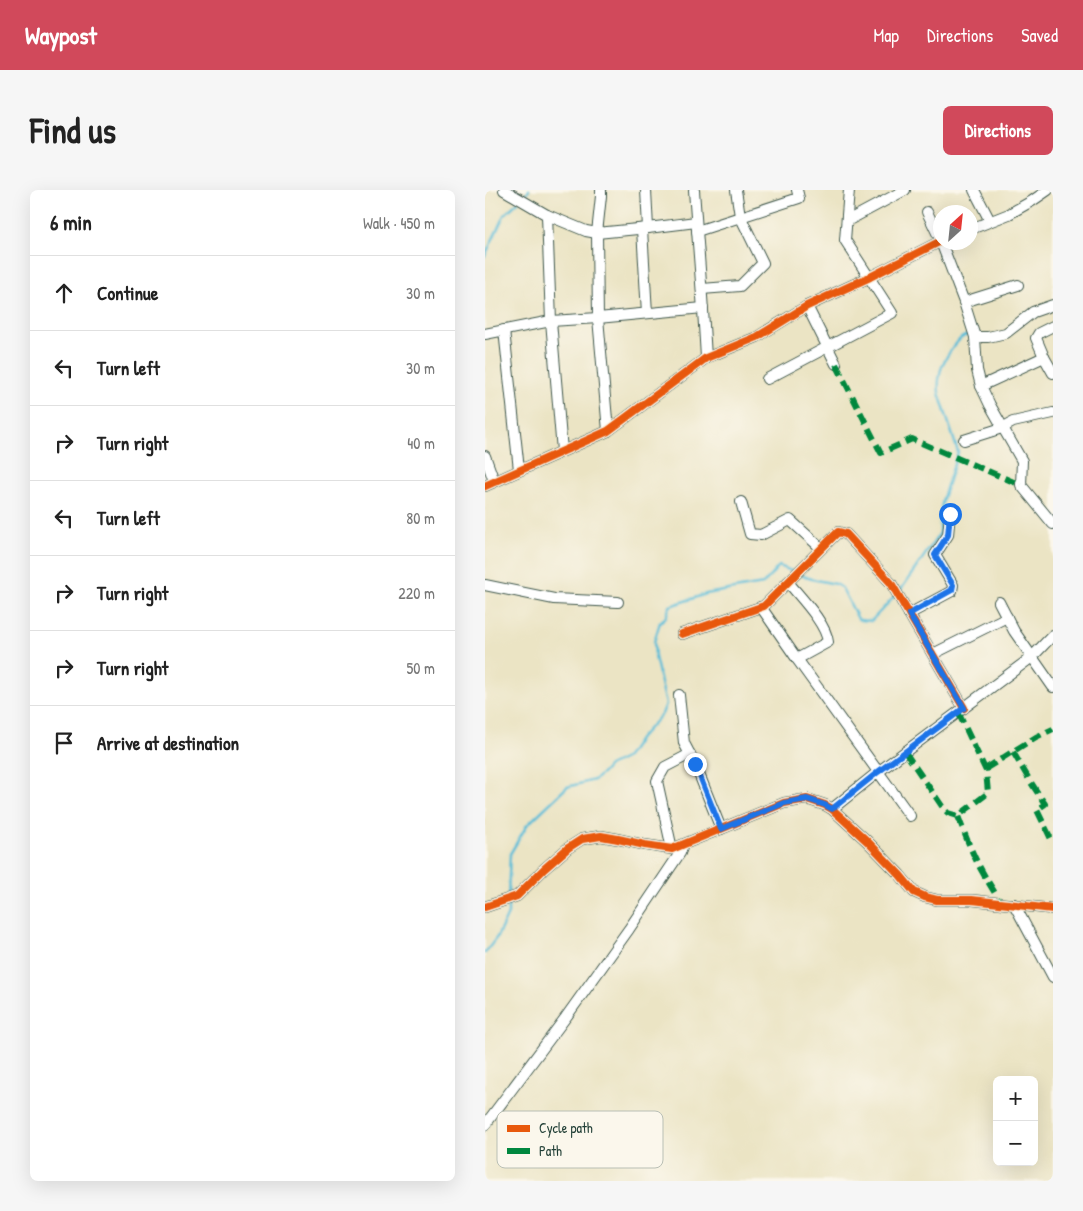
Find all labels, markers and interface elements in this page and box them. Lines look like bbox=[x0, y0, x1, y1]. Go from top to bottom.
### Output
text: Waypost bbox=[25, 19, 97, 51]
text: Map bbox=[874, 23, 899, 48]
text: Directions bbox=[927, 23, 993, 48]
text: Saved bbox=[1021, 23, 1058, 48]
button: Directions bbox=[943, 106, 1053, 155]
text: Find us bbox=[30, 107, 116, 154]
north arrow bbox=[933, 205, 978, 250]
text: 6 min bbox=[50, 208, 92, 237]
text: Walk · 450 m bbox=[363, 212, 435, 234]
icon: ahead bbox=[50, 279, 78, 307]
text: Continue bbox=[97, 280, 158, 306]
text: 30 m bbox=[406, 282, 435, 304]
icon: left bbox=[50, 354, 78, 382]
text: Turn left bbox=[97, 355, 160, 381]
text: 30 m bbox=[406, 357, 435, 379]
icon: right bbox=[50, 429, 78, 457]
text: Turn right bbox=[97, 430, 168, 456]
text: 40 m bbox=[407, 432, 435, 454]
route start bbox=[939, 503, 962, 526]
icon: left bbox=[50, 504, 78, 532]
text: Turn left bbox=[97, 505, 160, 531]
text: 80 m bbox=[406, 507, 435, 529]
icon: right bbox=[50, 579, 78, 607]
text: Turn right bbox=[97, 580, 168, 606]
text: 220 m bbox=[398, 582, 435, 604]
icon: right bbox=[50, 654, 78, 682]
text: Turn right bbox=[97, 655, 168, 681]
text: 50 m bbox=[407, 657, 435, 679]
icon: arrive bbox=[50, 729, 78, 757]
text: Arrive at destination bbox=[97, 730, 239, 756]
route end bbox=[684, 753, 707, 776]
map controls bbox=[993, 1076, 1038, 1166]
button: + bbox=[993, 1076, 1038, 1121]
legend bbox=[497, 1111, 663, 1168]
text: Cycle path bbox=[539, 1118, 593, 1138]
button: − bbox=[993, 1121, 1038, 1166]
text: Path bbox=[539, 1141, 562, 1160]

